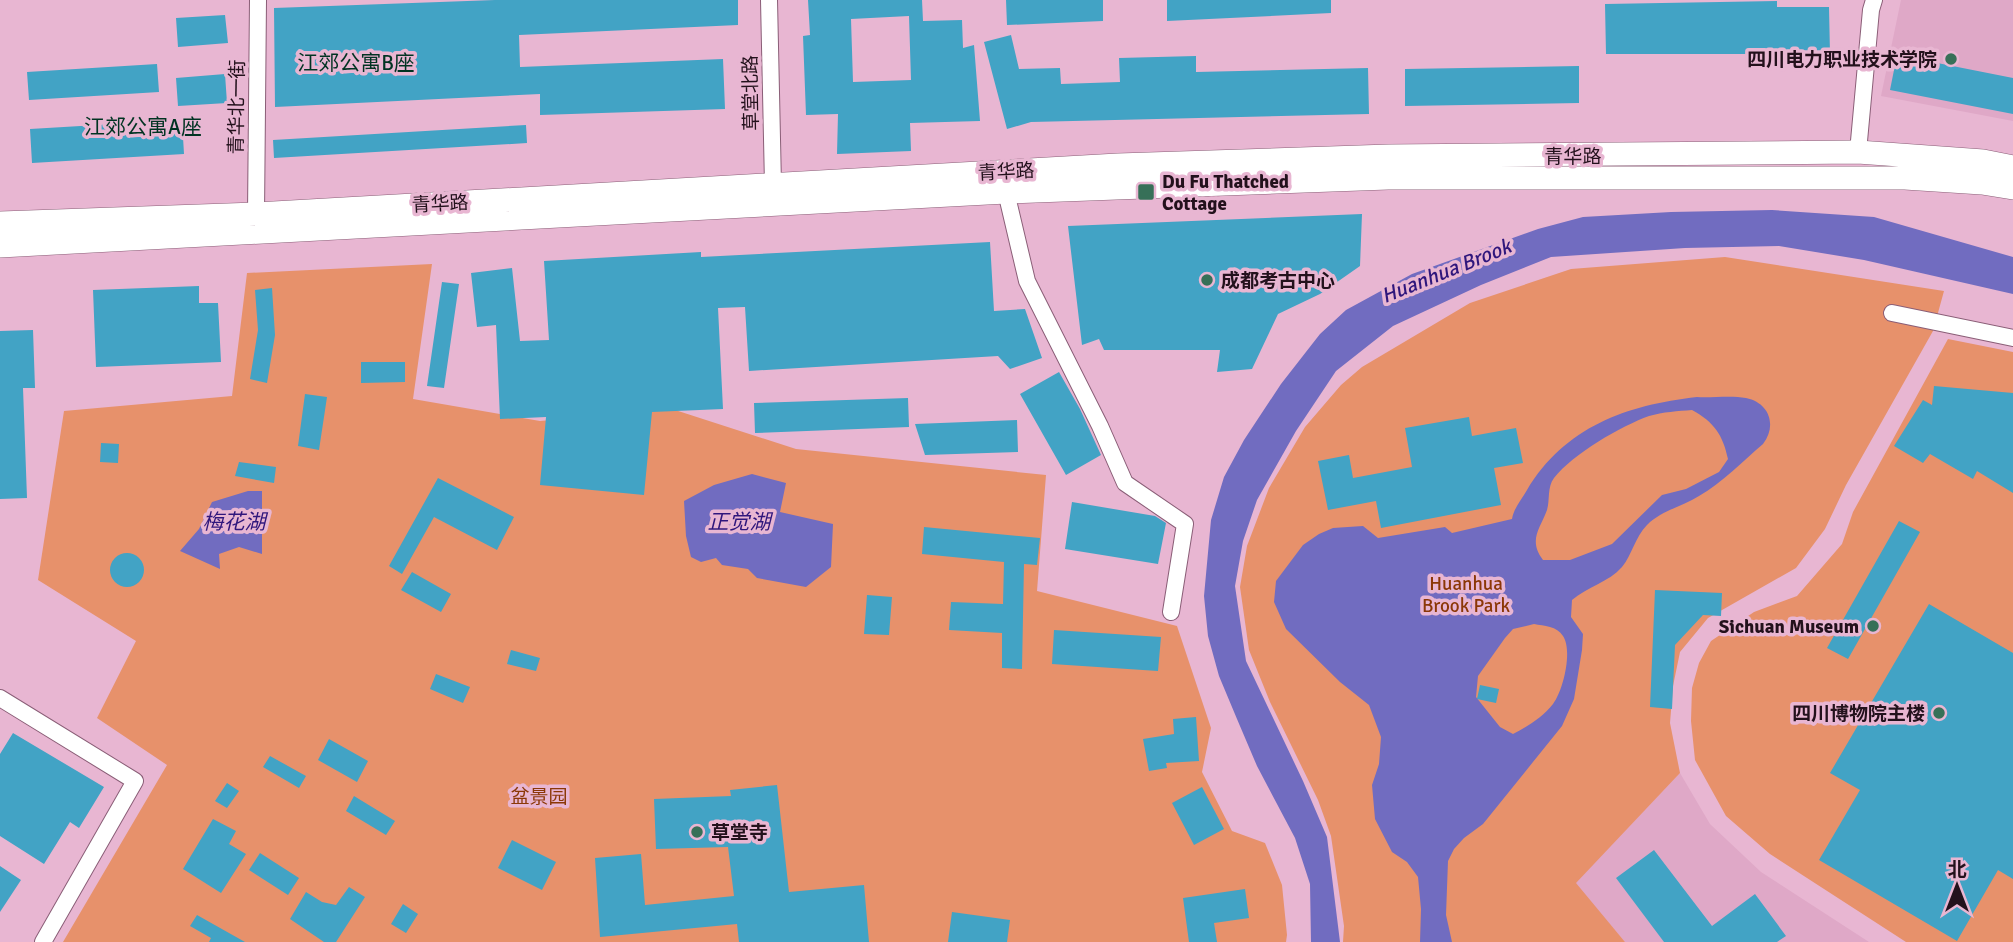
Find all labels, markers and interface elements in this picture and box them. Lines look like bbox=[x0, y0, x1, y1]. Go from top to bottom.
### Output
place label: 四川电力职业技术学院 bbox=[1747, 48, 1937, 72]
district label: 江郊公寓B座 bbox=[297, 50, 415, 76]
marker: 四川电力职业技术学院 bbox=[1943, 51, 1959, 67]
street label: 草堂北路 bbox=[738, 55, 764, 131]
street label: 青华北一街 bbox=[224, 59, 250, 155]
district label: 江郊公寓A座 bbox=[84, 114, 202, 140]
street label: 青华路 bbox=[1544, 145, 1602, 169]
street label: 青华路 bbox=[977, 159, 1035, 185]
place label: Du Fu Thatched Cottage bbox=[1162, 170, 1289, 216]
marker: Du Fu Thatched Cottage bbox=[1136, 182, 1156, 202]
street label: 青华路 bbox=[411, 191, 469, 217]
water label: Huanhua Brook bbox=[1377, 232, 1517, 309]
place label: 成都考古中心 bbox=[1221, 269, 1335, 293]
marker: 成都考古中心 bbox=[1199, 272, 1215, 288]
water label: 梅花湖 bbox=[203, 509, 268, 535]
water label: 正觉湖 bbox=[708, 509, 773, 535]
park label: Huanhua Brook Park bbox=[1422, 572, 1510, 618]
place label: Sichuan Museum bbox=[1719, 615, 1859, 639]
marker: Sichuan Museum bbox=[1865, 618, 1881, 634]
place label: 四川博物院主楼 bbox=[1792, 702, 1925, 726]
marker: 四川博物院主楼 bbox=[1931, 705, 1947, 721]
park label: 盆景园 bbox=[510, 785, 568, 809]
place label: 草堂寺 bbox=[711, 821, 768, 845]
marker: 草堂寺 bbox=[689, 824, 705, 840]
north arrow bbox=[1922, 851, 1992, 921]
text: 北 bbox=[1947, 858, 1967, 882]

